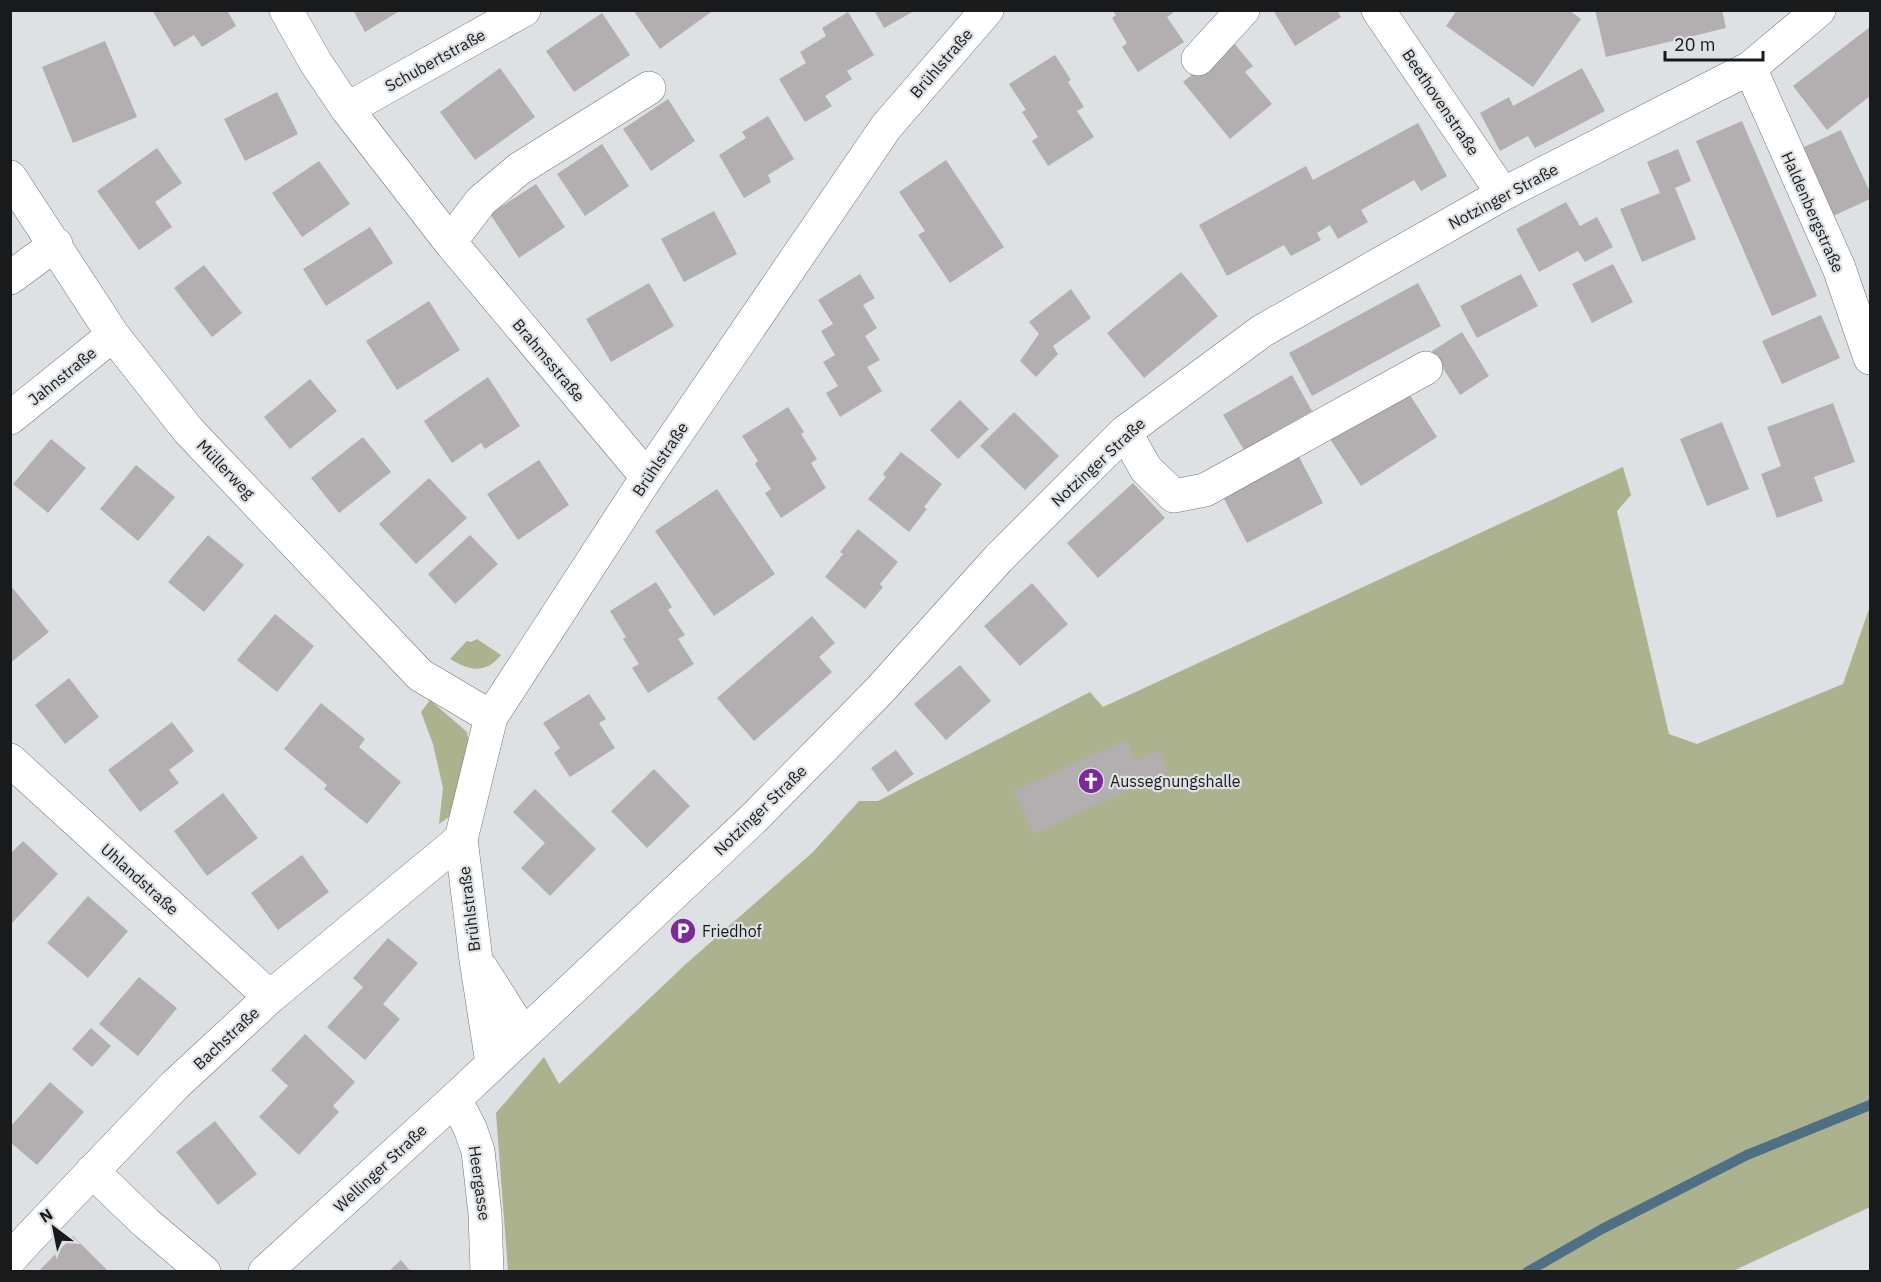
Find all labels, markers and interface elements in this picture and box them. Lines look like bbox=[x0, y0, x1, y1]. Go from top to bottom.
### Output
street label: Schubertstraße bbox=[381, 24, 489, 96]
street label: Brühlstraße bbox=[905, 24, 977, 102]
scale bar bbox=[1665, 24, 1762, 62]
text: 20 m bbox=[1674, 33, 1716, 56]
street label: Beethovenstraße bbox=[1398, 45, 1484, 159]
street label: Haldenbergstraße bbox=[1777, 149, 1849, 276]
street label: Notzinger Straße bbox=[1445, 159, 1562, 233]
street label: Brahmsstraße bbox=[508, 314, 590, 406]
street label: Jahnstraße bbox=[24, 342, 100, 409]
street label: Notzinger Straße bbox=[1047, 413, 1149, 511]
street label: Brühlstraße bbox=[628, 418, 692, 500]
street label: Müllerweg bbox=[193, 435, 260, 503]
street label: Notzinger Straße bbox=[709, 760, 811, 859]
church icon: Aussegnungshalle bbox=[1076, 766, 1106, 796]
place label: Aussegnungshalle bbox=[1110, 771, 1241, 791]
street label: Uhlandstraße bbox=[97, 839, 183, 919]
street label: Brühlstraße bbox=[454, 865, 484, 953]
parking icon: Friedhof bbox=[668, 916, 698, 946]
place label: Friedhof bbox=[702, 921, 762, 941]
street label: Bachstraße bbox=[189, 1002, 263, 1074]
street label: Wellinger Straße bbox=[329, 1120, 431, 1216]
street label: Heergasse bbox=[465, 1144, 495, 1222]
north arrow bbox=[24, 1198, 84, 1258]
text: N bbox=[36, 1204, 56, 1227]

